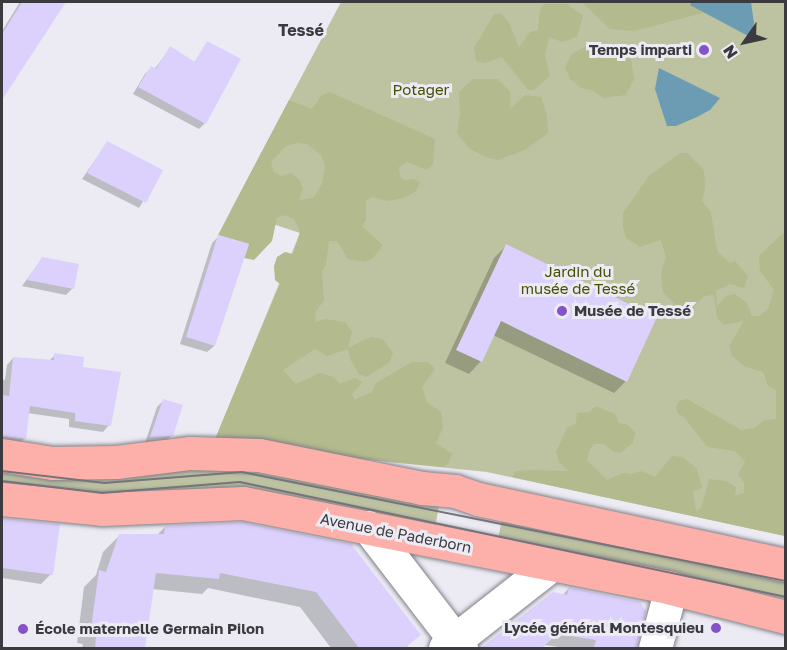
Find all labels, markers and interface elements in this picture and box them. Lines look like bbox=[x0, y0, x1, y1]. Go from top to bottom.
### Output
north arrow bbox=[715, 12, 775, 72]
district label: Tessé bbox=[278, 20, 324, 40]
place label: Temps imparti bbox=[589, 41, 692, 59]
text: N bbox=[718, 41, 742, 63]
marker: Temps imparti bbox=[697, 43, 711, 57]
park label: Potager bbox=[393, 81, 449, 99]
park label: Jardin du musée de Tessé bbox=[521, 262, 635, 297]
place label: Musée de Tessé bbox=[574, 302, 691, 320]
marker: Musée de Tessé bbox=[555, 304, 569, 318]
street label: Avenue de Paderborn bbox=[319, 510, 473, 556]
place label: Lycée général Montesquieu bbox=[504, 619, 704, 637]
place label: École maternelle Germain Pilon bbox=[35, 620, 264, 638]
marker: Lycée général Montesquieu bbox=[709, 621, 723, 635]
marker: École maternelle Germain Pilon bbox=[16, 622, 30, 636]

